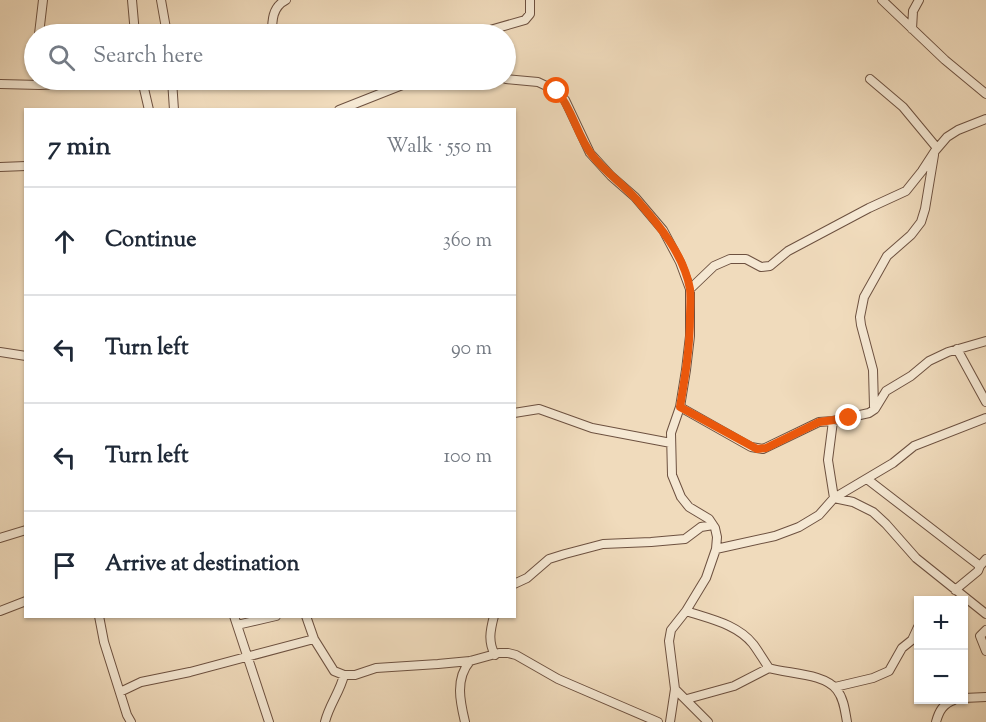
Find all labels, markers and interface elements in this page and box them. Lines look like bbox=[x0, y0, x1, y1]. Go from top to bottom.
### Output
search box bbox=[24, 24, 516, 90]
icon: search bbox=[45, 41, 78, 74]
text: Search here bbox=[93, 41, 203, 73]
route start bbox=[543, 77, 569, 103]
text: 7 min bbox=[48, 129, 111, 166]
text: Walk · 550 m bbox=[386, 133, 492, 162]
icon: ahead bbox=[48, 225, 81, 258]
text: Continue bbox=[105, 225, 196, 257]
text: 360 m bbox=[443, 227, 492, 256]
icon: left bbox=[48, 333, 81, 366]
text: Turn left bbox=[105, 333, 188, 365]
text: 90 m bbox=[451, 335, 492, 364]
route end bbox=[835, 404, 861, 430]
icon: left bbox=[48, 441, 81, 474]
text: Turn left bbox=[105, 441, 188, 473]
text: 100 m bbox=[443, 443, 492, 472]
icon: arrive bbox=[48, 549, 81, 582]
text: Arrive at destination bbox=[105, 549, 300, 581]
map controls bbox=[914, 596, 968, 704]
button: + bbox=[914, 596, 968, 650]
button: − bbox=[914, 650, 968, 704]

